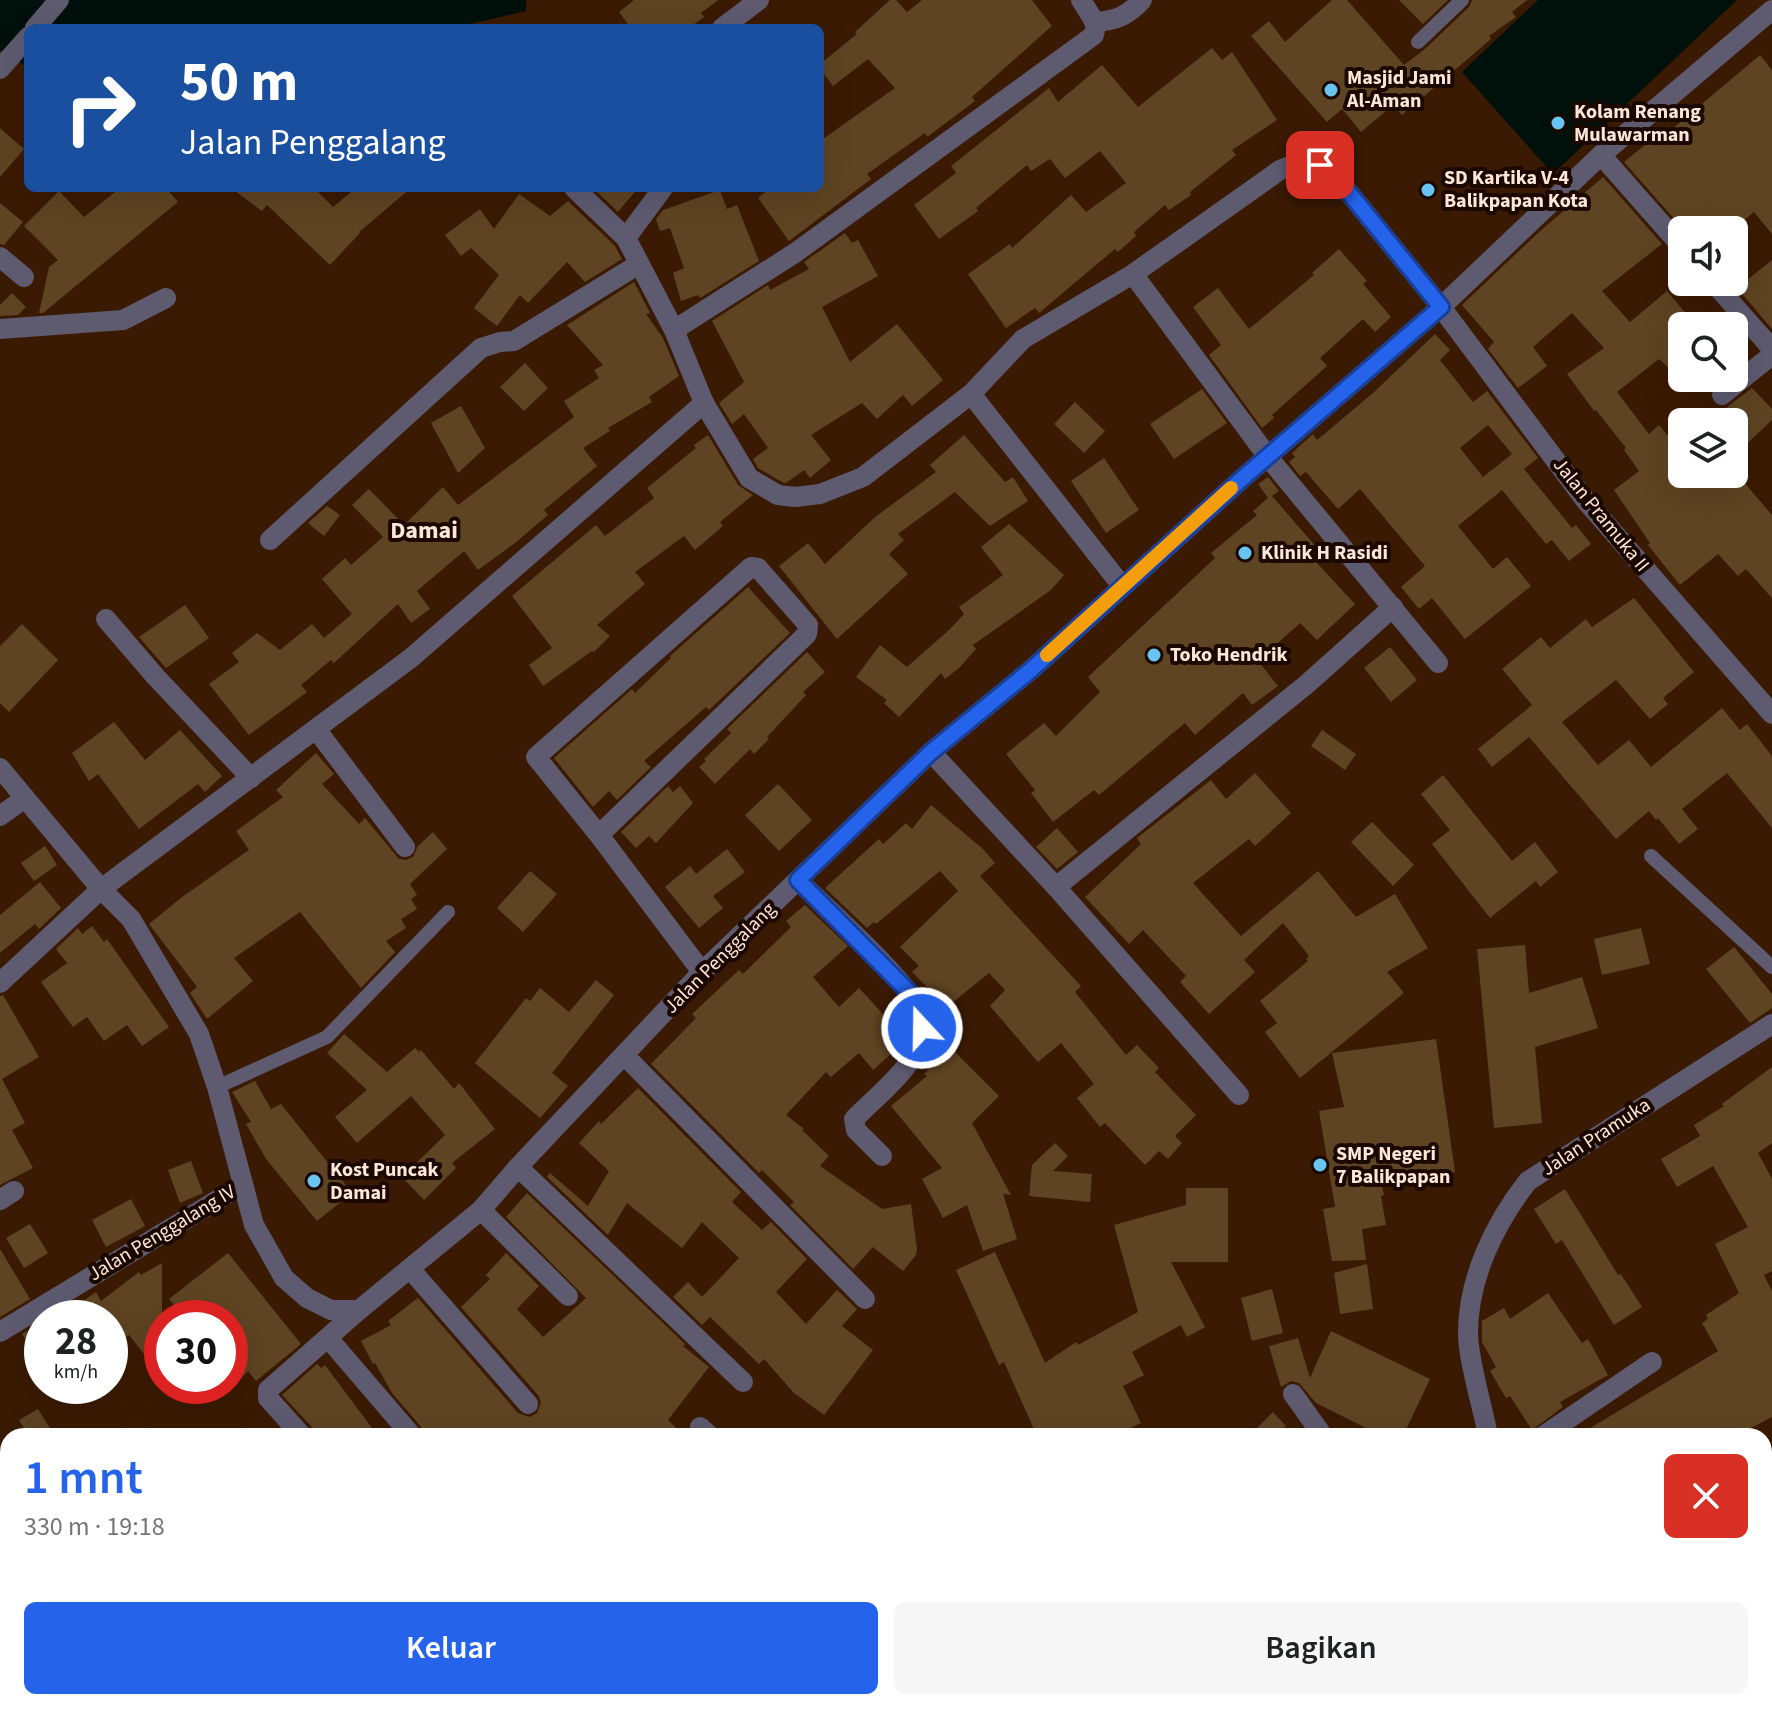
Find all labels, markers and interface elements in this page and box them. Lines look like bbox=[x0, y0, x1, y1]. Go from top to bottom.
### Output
text: 50 m bbox=[180, 43, 298, 122]
icon: right bbox=[48, 56, 152, 160]
place label: Masjid Jami Al-Aman bbox=[1346, 64, 1452, 115]
marker: Masjid Jami Al-Aman bbox=[1322, 81, 1340, 99]
place label: Kolam Renang Mulawarman bbox=[1574, 98, 1701, 149]
marker: Kolam Renang Mulawarman bbox=[1549, 114, 1567, 132]
text: Jalan Penggalang bbox=[180, 117, 446, 168]
pin bbox=[1286, 131, 1354, 199]
icon: arrive bbox=[1298, 143, 1342, 187]
place label: SD Kartika V-4 Balikpapan Kota bbox=[1444, 164, 1588, 215]
marker: SD Kartika V-4 Balikpapan Kota bbox=[1419, 181, 1437, 199]
map controls bbox=[1668, 216, 1748, 488]
button: sound bbox=[1668, 216, 1748, 296]
button: search bbox=[1668, 312, 1748, 392]
button: layers bbox=[1668, 408, 1748, 488]
street label: Jalan Pramuka II bbox=[1546, 452, 1656, 578]
district label: Damai bbox=[390, 513, 458, 548]
place label: Klinik H Rasidi bbox=[1261, 539, 1388, 567]
marker: Klinik H Rasidi bbox=[1236, 544, 1254, 562]
place label: Toko Hendrik bbox=[1170, 641, 1287, 669]
marker: Toko Hendrik bbox=[1145, 646, 1163, 664]
street label: Jalan Penggalang bbox=[658, 896, 782, 1020]
position arrow bbox=[880, 986, 964, 1070]
street label: Jalan Pramuka bbox=[1536, 1091, 1656, 1183]
place label: SMP Negeri 7 Balikpapan bbox=[1336, 1140, 1450, 1191]
place label: Kost Puncak Damai bbox=[330, 1156, 438, 1207]
marker: SMP Negeri 7 Balikpapan bbox=[1311, 1156, 1329, 1174]
marker: Kost Puncak Damai bbox=[305, 1172, 323, 1190]
street label: Jalan Penggalang IV bbox=[83, 1178, 241, 1288]
speed limit sign: 30 bbox=[144, 1300, 248, 1404]
text: 28 bbox=[55, 1313, 97, 1370]
text: km/h bbox=[54, 1358, 98, 1386]
text: 1 mnt bbox=[24, 1444, 143, 1512]
button: close bbox=[1664, 1454, 1748, 1538]
text: 330 m · 19:18 bbox=[24, 1508, 165, 1545]
button: Keluar bbox=[24, 1602, 878, 1694]
button: Bagikan bbox=[894, 1602, 1748, 1694]

